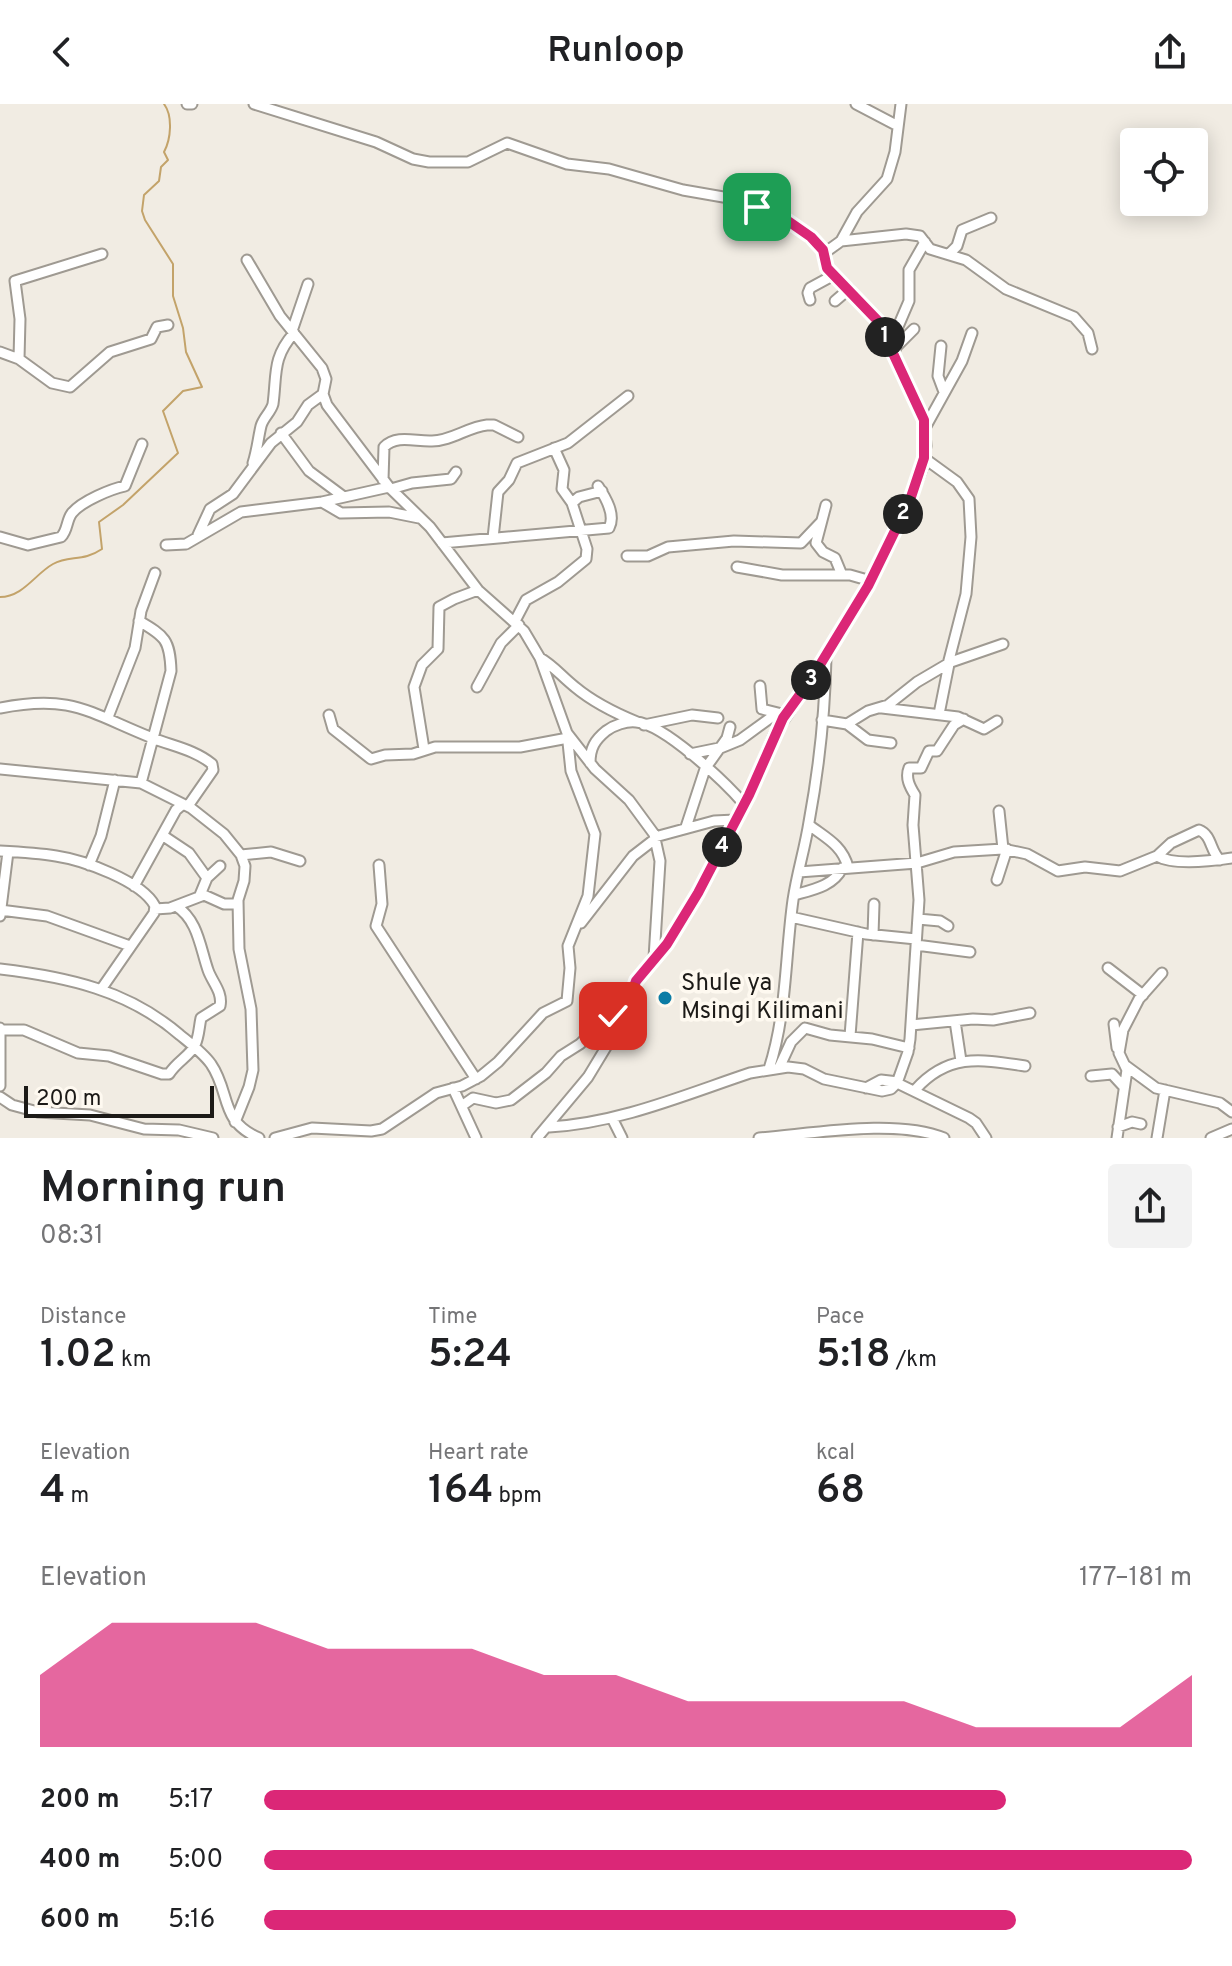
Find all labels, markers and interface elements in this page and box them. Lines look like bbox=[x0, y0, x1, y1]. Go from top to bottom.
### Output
text: Runloop bbox=[547, 29, 685, 75]
icon: back bbox=[40, 30, 84, 74]
icon: share bbox=[1148, 30, 1192, 74]
map controls bbox=[1120, 128, 1208, 216]
button: locate bbox=[1120, 128, 1208, 216]
pin bbox=[723, 173, 791, 241]
icon: arrive bbox=[735, 185, 779, 229]
pin: 1 bbox=[865, 317, 905, 357]
text: 1 bbox=[881, 323, 889, 350]
pin: 2 bbox=[883, 494, 923, 534]
text: 2 bbox=[896, 500, 910, 527]
pin: 3 bbox=[791, 660, 831, 700]
text: 3 bbox=[804, 666, 818, 693]
pin: 4 bbox=[702, 827, 742, 867]
text: 4 bbox=[715, 833, 729, 860]
place label: Shule ya Msingi Kilimani bbox=[681, 969, 844, 1027]
pin bbox=[579, 982, 647, 1050]
marker: Shule ya Msingi Kilimani bbox=[656, 989, 674, 1007]
icon: check bbox=[591, 994, 635, 1038]
scale bar bbox=[24, 1082, 214, 1118]
text: 200 m bbox=[36, 1086, 101, 1113]
text: Morning run bbox=[40, 1162, 286, 1218]
button: share bbox=[1108, 1164, 1192, 1248]
text: 08:31 bbox=[40, 1220, 104, 1253]
text: Distance bbox=[40, 1304, 126, 1331]
text: Time bbox=[428, 1304, 477, 1331]
text: Pace bbox=[816, 1304, 864, 1331]
text: 1.02 bbox=[40, 1331, 116, 1381]
text: 5:24 bbox=[428, 1331, 512, 1381]
text: 5:18 bbox=[816, 1331, 891, 1381]
text: km bbox=[116, 1347, 151, 1374]
text: /km bbox=[891, 1347, 937, 1374]
text: Elevation bbox=[40, 1440, 130, 1467]
text: Heart rate bbox=[428, 1440, 529, 1467]
text: kcal bbox=[816, 1440, 855, 1467]
text: 4 bbox=[40, 1467, 65, 1517]
text: 164 bbox=[428, 1467, 493, 1517]
text: 68 bbox=[816, 1467, 865, 1517]
text: m bbox=[65, 1483, 89, 1510]
text: bpm bbox=[493, 1483, 542, 1510]
text: Elevation bbox=[40, 1562, 147, 1595]
text: 177–181 m bbox=[1079, 1562, 1192, 1595]
text: 200 m bbox=[40, 1784, 119, 1817]
text: 5:17 bbox=[168, 1784, 213, 1817]
text: 400 m bbox=[40, 1844, 120, 1877]
text: 5:00 bbox=[168, 1844, 223, 1877]
text: 600 m bbox=[40, 1904, 120, 1937]
text: 5:16 bbox=[168, 1904, 215, 1937]

